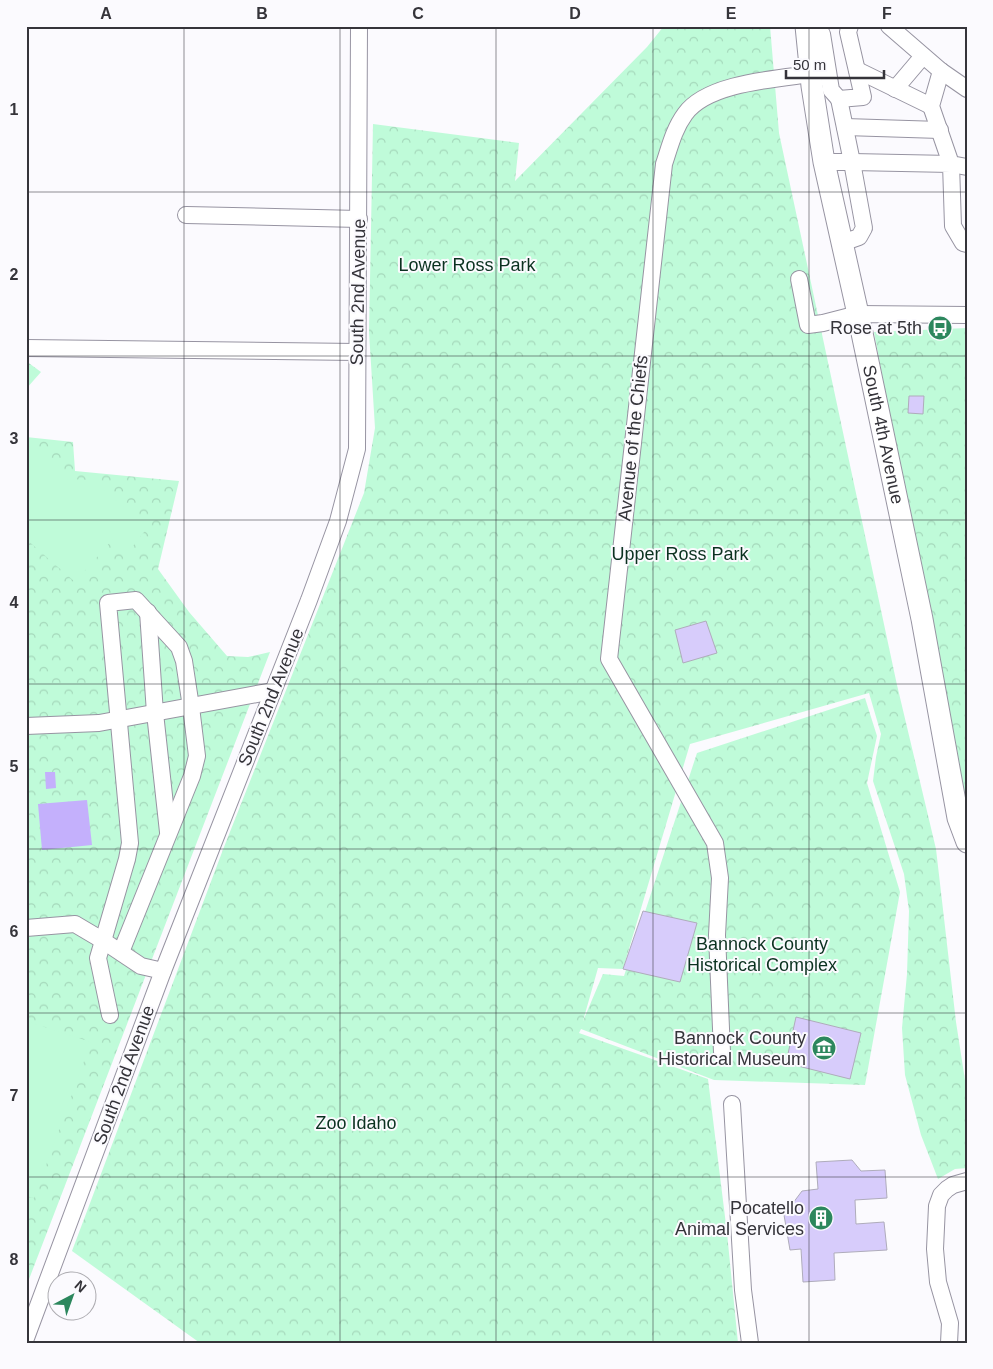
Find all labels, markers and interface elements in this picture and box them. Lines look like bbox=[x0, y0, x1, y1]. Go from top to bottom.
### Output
text: A bbox=[100, 5, 112, 22]
text: B bbox=[256, 5, 268, 22]
text: C bbox=[412, 5, 424, 22]
text: D bbox=[569, 5, 581, 22]
text: E bbox=[726, 5, 737, 22]
text: F bbox=[882, 5, 892, 22]
scale bar bbox=[786, 48, 883, 80]
text: 50 m bbox=[793, 56, 826, 73]
text: 1 bbox=[10, 101, 19, 118]
street label: South 2nd Avenue bbox=[347, 218, 369, 366]
park label: Lower Ross Park bbox=[398, 255, 537, 275]
text: 2 bbox=[10, 266, 19, 283]
bus stop icon: Rose at 5th bbox=[927, 315, 953, 341]
place label: Rose at 5th bbox=[830, 318, 922, 338]
street label: Avenue of the Chiefs bbox=[614, 354, 652, 522]
street label: South 4th Avenue bbox=[859, 363, 908, 506]
text: 3 bbox=[10, 430, 19, 447]
park label: Upper Ross Park bbox=[611, 544, 750, 564]
text: 4 bbox=[10, 594, 19, 611]
street label: South 2nd Avenue bbox=[234, 625, 308, 769]
text: 5 bbox=[10, 758, 19, 775]
text: 6 bbox=[10, 923, 19, 940]
park label: Bannock County Historical Complex bbox=[687, 934, 837, 975]
street label: South 2nd Avenue bbox=[89, 1003, 159, 1147]
place label: Bannock County Historical Museum bbox=[658, 1028, 806, 1069]
museum icon: Bannock County Historical Museum bbox=[811, 1035, 837, 1061]
text: 7 bbox=[10, 1087, 19, 1104]
park label: Zoo Idaho bbox=[315, 1113, 397, 1133]
place label: Pocatello Animal Services bbox=[675, 1198, 804, 1239]
building icon: Pocatello Animal Services bbox=[808, 1205, 834, 1231]
text: 8 bbox=[10, 1251, 19, 1268]
north arrow bbox=[48, 1272, 98, 1322]
text: N bbox=[71, 1277, 90, 1296]

